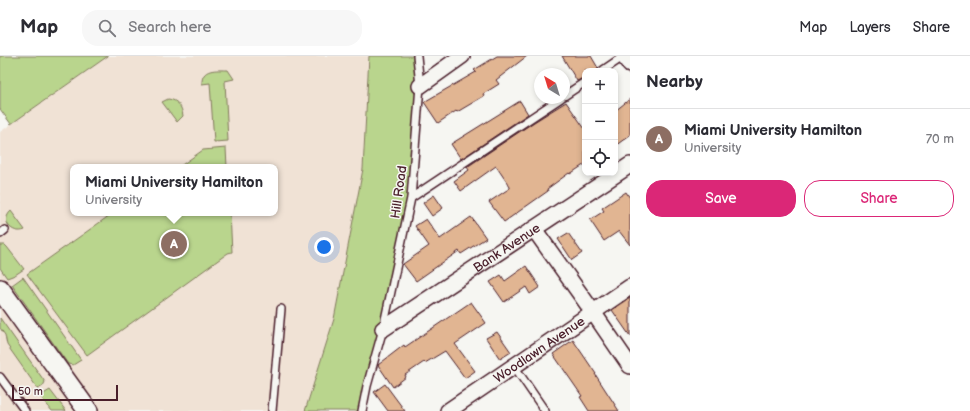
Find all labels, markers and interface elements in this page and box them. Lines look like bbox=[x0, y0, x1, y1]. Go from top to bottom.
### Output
search box bbox=[82, 10, 362, 46]
text: Map bbox=[20, 16, 58, 39]
icon: search bbox=[96, 17, 118, 39]
text: Search here bbox=[128, 18, 211, 37]
text: Map bbox=[799, 19, 827, 36]
text: Layers bbox=[849, 19, 891, 36]
text: Share bbox=[913, 19, 950, 36]
north arrow bbox=[534, 68, 570, 104]
map controls bbox=[582, 68, 618, 176]
button: + bbox=[582, 68, 618, 104]
text: Nearby bbox=[646, 72, 703, 92]
button: − bbox=[582, 104, 618, 140]
text: Miami University Hamilton bbox=[684, 121, 862, 140]
text: A bbox=[655, 131, 663, 147]
text: 70 m bbox=[926, 131, 954, 147]
button: locate bbox=[582, 140, 618, 176]
text: University bbox=[684, 140, 741, 156]
popup bbox=[70, 164, 278, 216]
street label: Hill Road bbox=[387, 165, 411, 220]
text: Miami University Hamilton bbox=[85, 173, 263, 192]
button: Save bbox=[646, 180, 796, 217]
button: Share bbox=[804, 180, 954, 217]
text: University bbox=[85, 192, 142, 208]
street label: Bank Avenue bbox=[470, 220, 544, 276]
pin: A bbox=[161, 229, 187, 259]
your location bbox=[314, 237, 334, 257]
street label: Woodlawn Avenue bbox=[491, 313, 588, 387]
scale bar bbox=[12, 383, 118, 402]
text: 50 m bbox=[18, 385, 43, 398]

